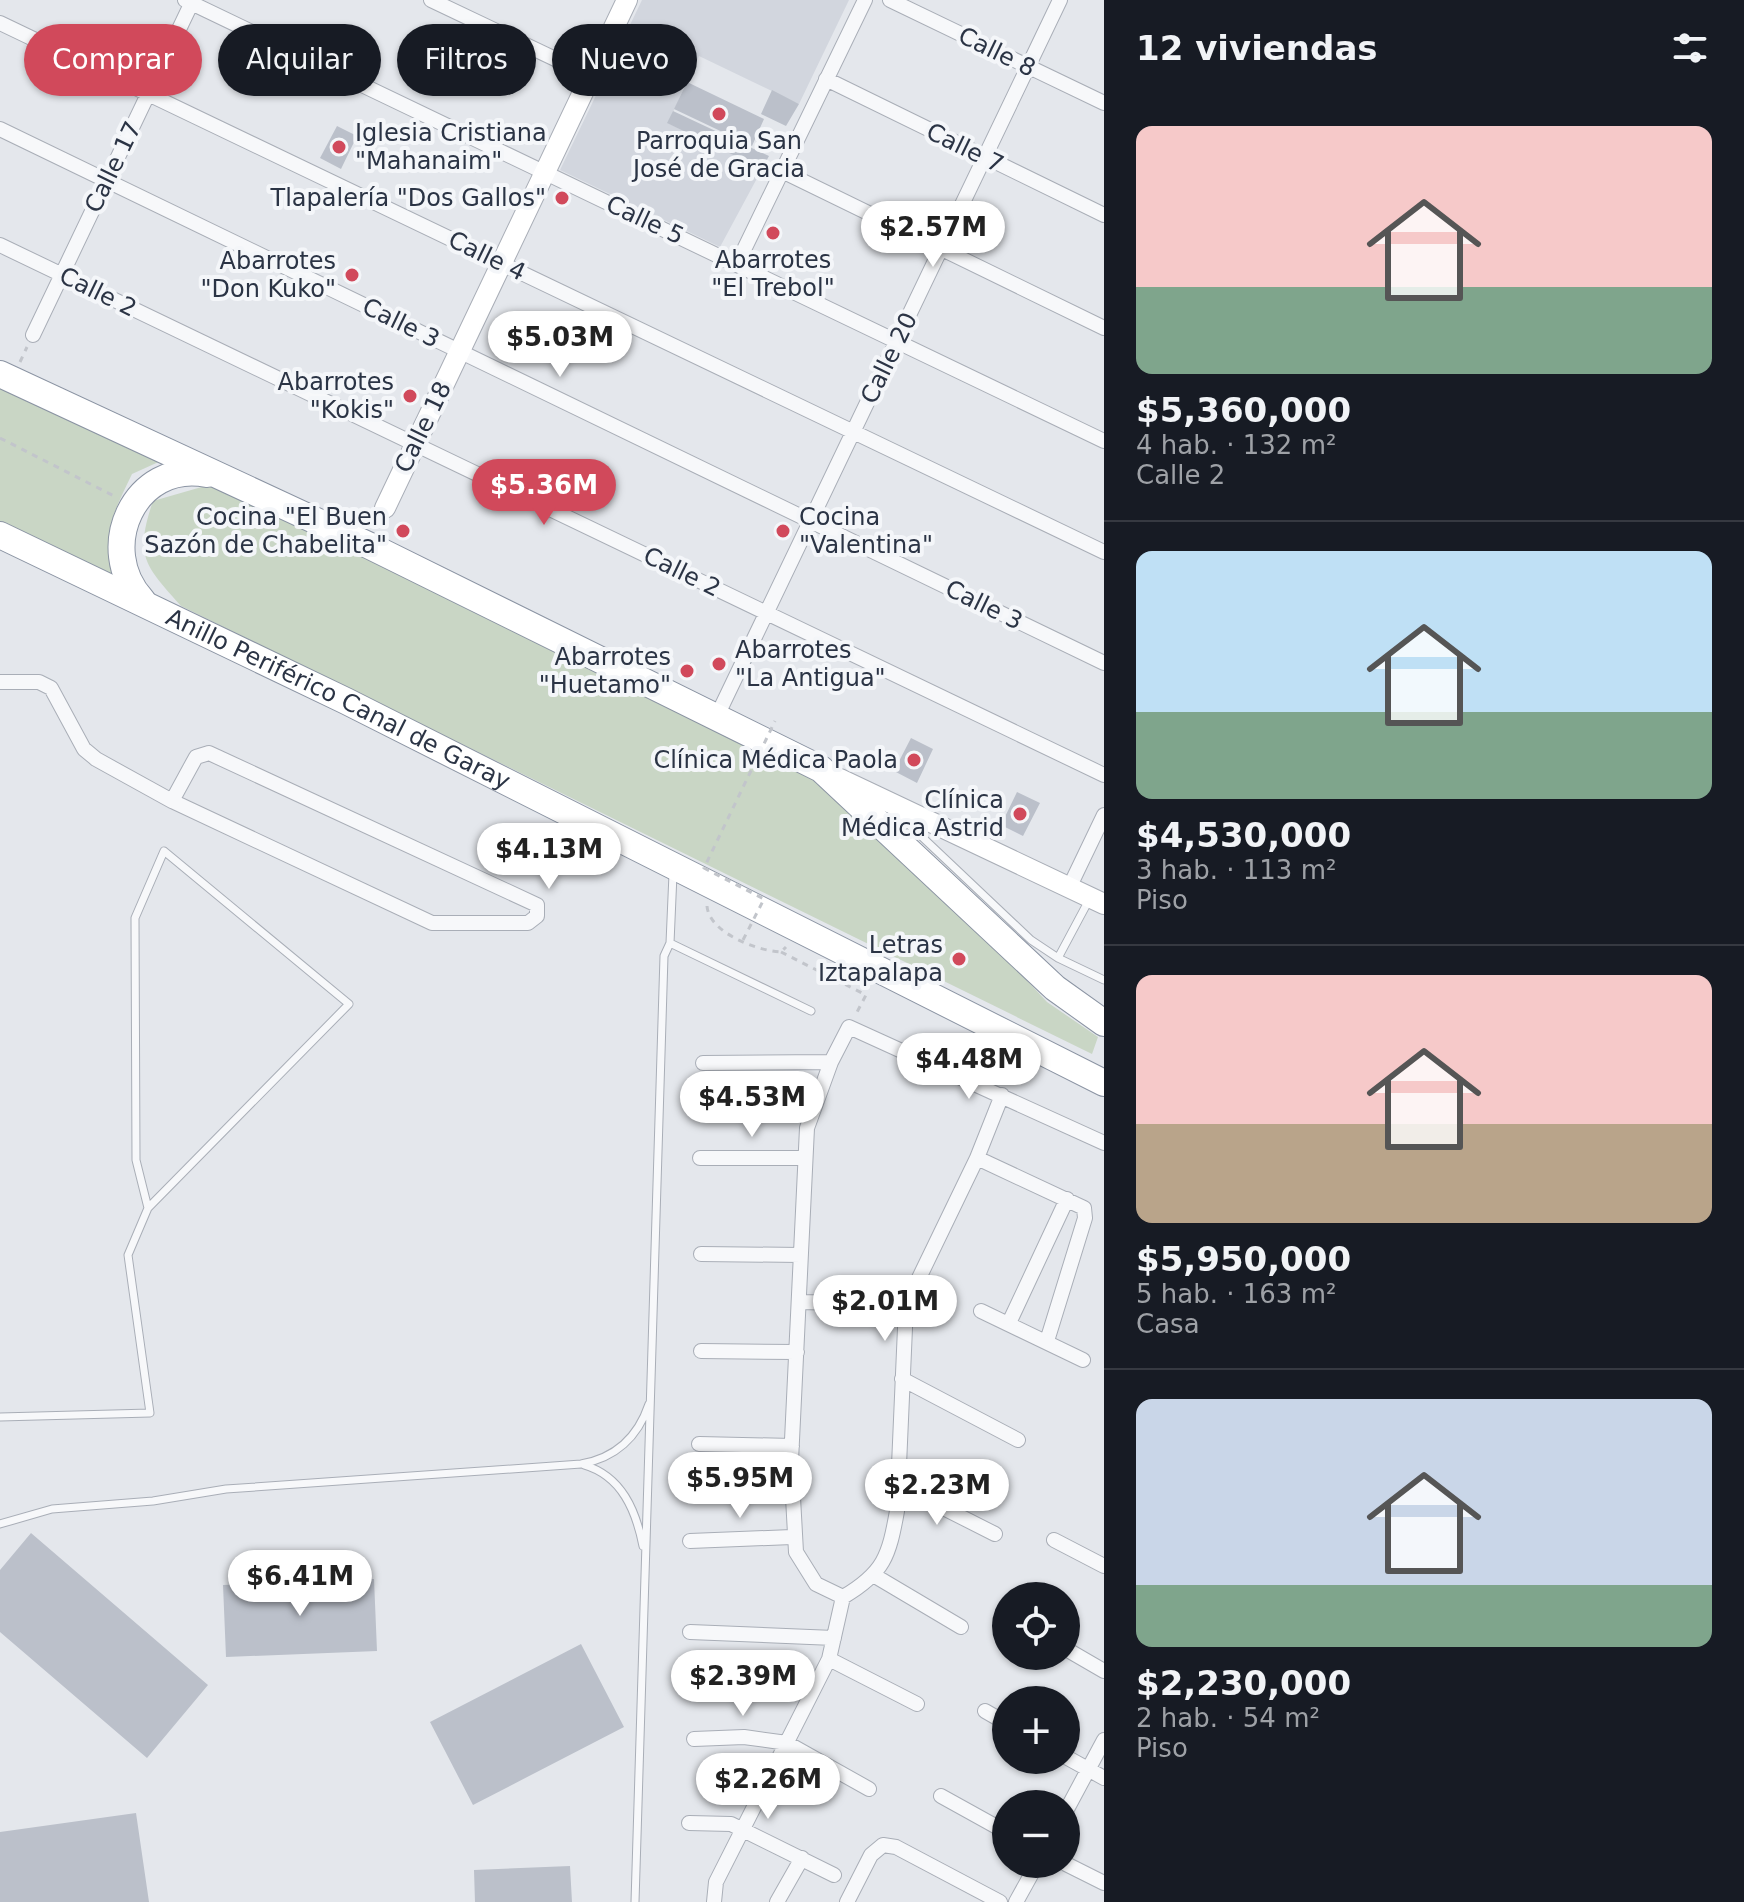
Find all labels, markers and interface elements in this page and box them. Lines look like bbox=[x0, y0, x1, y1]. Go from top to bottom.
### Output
street label: Calle 8 bbox=[954, 21, 1040, 83]
chip: Comprar bbox=[24, 24, 202, 96]
chip: Alquilar bbox=[218, 24, 381, 96]
chip: Filtros bbox=[397, 24, 536, 96]
chip: Nuevo bbox=[552, 24, 697, 96]
icon: filters bbox=[1668, 26, 1712, 70]
text: 12 viviendas bbox=[1136, 28, 1378, 68]
marker: Parroquia San José de Gracia bbox=[710, 105, 728, 123]
street label: Calle 17 bbox=[79, 117, 147, 217]
street label: Calle 7 bbox=[922, 117, 1008, 179]
place label: Iglesia Cristiana "Mahanaim" bbox=[355, 119, 547, 175]
place label: Parroquia San José de Gracia bbox=[631, 127, 805, 183]
marker: Iglesia Cristiana "Mahanaim" bbox=[330, 138, 348, 156]
icon: home bbox=[1352, 178, 1496, 322]
place label: Tlapalería "Dos Gallos" bbox=[270, 184, 546, 212]
marker: Tlapalería "Dos Gallos" bbox=[553, 189, 571, 207]
street label: Calle 5 bbox=[602, 190, 688, 250]
pin: $2.57M bbox=[868, 201, 998, 269]
text: $2.57M bbox=[879, 212, 987, 242]
marker: Abarrotes "El Trebol" bbox=[764, 224, 782, 242]
street label: Calle 4 bbox=[444, 225, 530, 287]
place label: Abarrotes "El Trebol" bbox=[711, 246, 835, 302]
place label: Abarrotes "Don Kuko" bbox=[200, 247, 336, 303]
street label: Calle 2 bbox=[55, 261, 141, 323]
marker: Abarrotes "Don Kuko" bbox=[343, 266, 361, 284]
street label: Calle 3 bbox=[358, 292, 444, 354]
street label: Calle 20 bbox=[855, 308, 923, 408]
pin: $5.03M bbox=[495, 311, 625, 379]
text: $5.03M bbox=[506, 322, 614, 352]
place label: Abarrotes "Kokis" bbox=[277, 368, 394, 424]
street label: Calle 18 bbox=[389, 377, 457, 477]
marker: Abarrotes "Kokis" bbox=[401, 387, 419, 405]
text: $5,360,000 bbox=[1136, 390, 1351, 430]
text: 4 hab. · 132 m² bbox=[1136, 430, 1336, 460]
pin: $5.36M bbox=[479, 459, 609, 527]
text: Calle 2 bbox=[1136, 460, 1225, 490]
text: $5.36M bbox=[490, 470, 598, 500]
place label: Cocina "El Buen Sazón de Chabelita" bbox=[144, 503, 387, 559]
place label: Cocina "Valentina" bbox=[799, 503, 933, 559]
marker: Cocina "El Buen Sazón de Chabelita" bbox=[394, 522, 412, 540]
marker: Cocina "Valentina" bbox=[774, 522, 792, 540]
street label: Calle 2 bbox=[639, 541, 725, 603]
street label: Calle 3 bbox=[941, 574, 1027, 636]
street label: Anillo Periférico Canal de Garay bbox=[162, 603, 515, 795]
icon: home bbox=[1352, 603, 1496, 747]
place label: Abarrotes "La Antigua" bbox=[735, 636, 886, 692]
place label: Abarrotes "Huetamo" bbox=[539, 643, 671, 699]
marker: Abarrotes "La Antigua" bbox=[710, 655, 728, 673]
marker: Abarrotes "Huetamo" bbox=[678, 662, 696, 680]
place label: Clínica Médica Paola bbox=[653, 746, 898, 774]
marker: Clínica Médica Paola bbox=[905, 751, 923, 769]
place label: Clínica Médica Astrid bbox=[841, 786, 1004, 842]
marker: Clínica Médica Astrid bbox=[1011, 805, 1029, 823]
text: $4,530,000 bbox=[1136, 815, 1351, 855]
pin: $4.13M bbox=[484, 823, 614, 891]
text: $4.13M bbox=[495, 834, 603, 864]
text: 3 hab. · 113 m² bbox=[1136, 855, 1336, 885]
text: Piso bbox=[1136, 885, 1188, 915]
place label: Letras Iztapalapa bbox=[818, 931, 943, 987]
marker: Letras Iztapalapa bbox=[950, 950, 968, 968]
icon: home bbox=[1352, 1027, 1496, 1171]
pin: $4.48M bbox=[904, 1033, 1034, 1101]
text: $4.48M bbox=[915, 1044, 1023, 1074]
pin: $4.53M bbox=[687, 1071, 817, 1139]
text: $4.53M bbox=[698, 1082, 806, 1112]
text: $5,950,000 bbox=[1136, 1239, 1351, 1279]
pin: $2.01M bbox=[820, 1275, 950, 1343]
text: 5 hab. · 163 m² bbox=[1136, 1279, 1336, 1309]
text: $2.01M bbox=[831, 1286, 939, 1316]
text: Casa bbox=[1136, 1309, 1200, 1339]
icon: home bbox=[1352, 1451, 1496, 1595]
pin: $5.95M bbox=[675, 1452, 805, 1520]
pin: $2.23M bbox=[872, 1459, 1002, 1527]
text: $5.95M bbox=[686, 1463, 794, 1493]
text: $2.23M bbox=[883, 1470, 991, 1500]
pin: $6.41M bbox=[235, 1550, 365, 1618]
text: $6.41M bbox=[246, 1561, 354, 1591]
map controls bbox=[992, 1582, 1080, 1878]
button: locate bbox=[992, 1582, 1080, 1670]
pin: $2.39M bbox=[678, 1650, 808, 1718]
text: $2.39M bbox=[689, 1661, 797, 1691]
text: $2,230,000 bbox=[1136, 1663, 1351, 1703]
button: + bbox=[992, 1686, 1080, 1774]
text: 2 hab. · 54 m² bbox=[1136, 1703, 1320, 1733]
text: Piso bbox=[1136, 1733, 1188, 1763]
pin: $2.26M bbox=[703, 1753, 833, 1821]
text: $2.26M bbox=[714, 1764, 822, 1794]
button: − bbox=[992, 1790, 1080, 1878]

